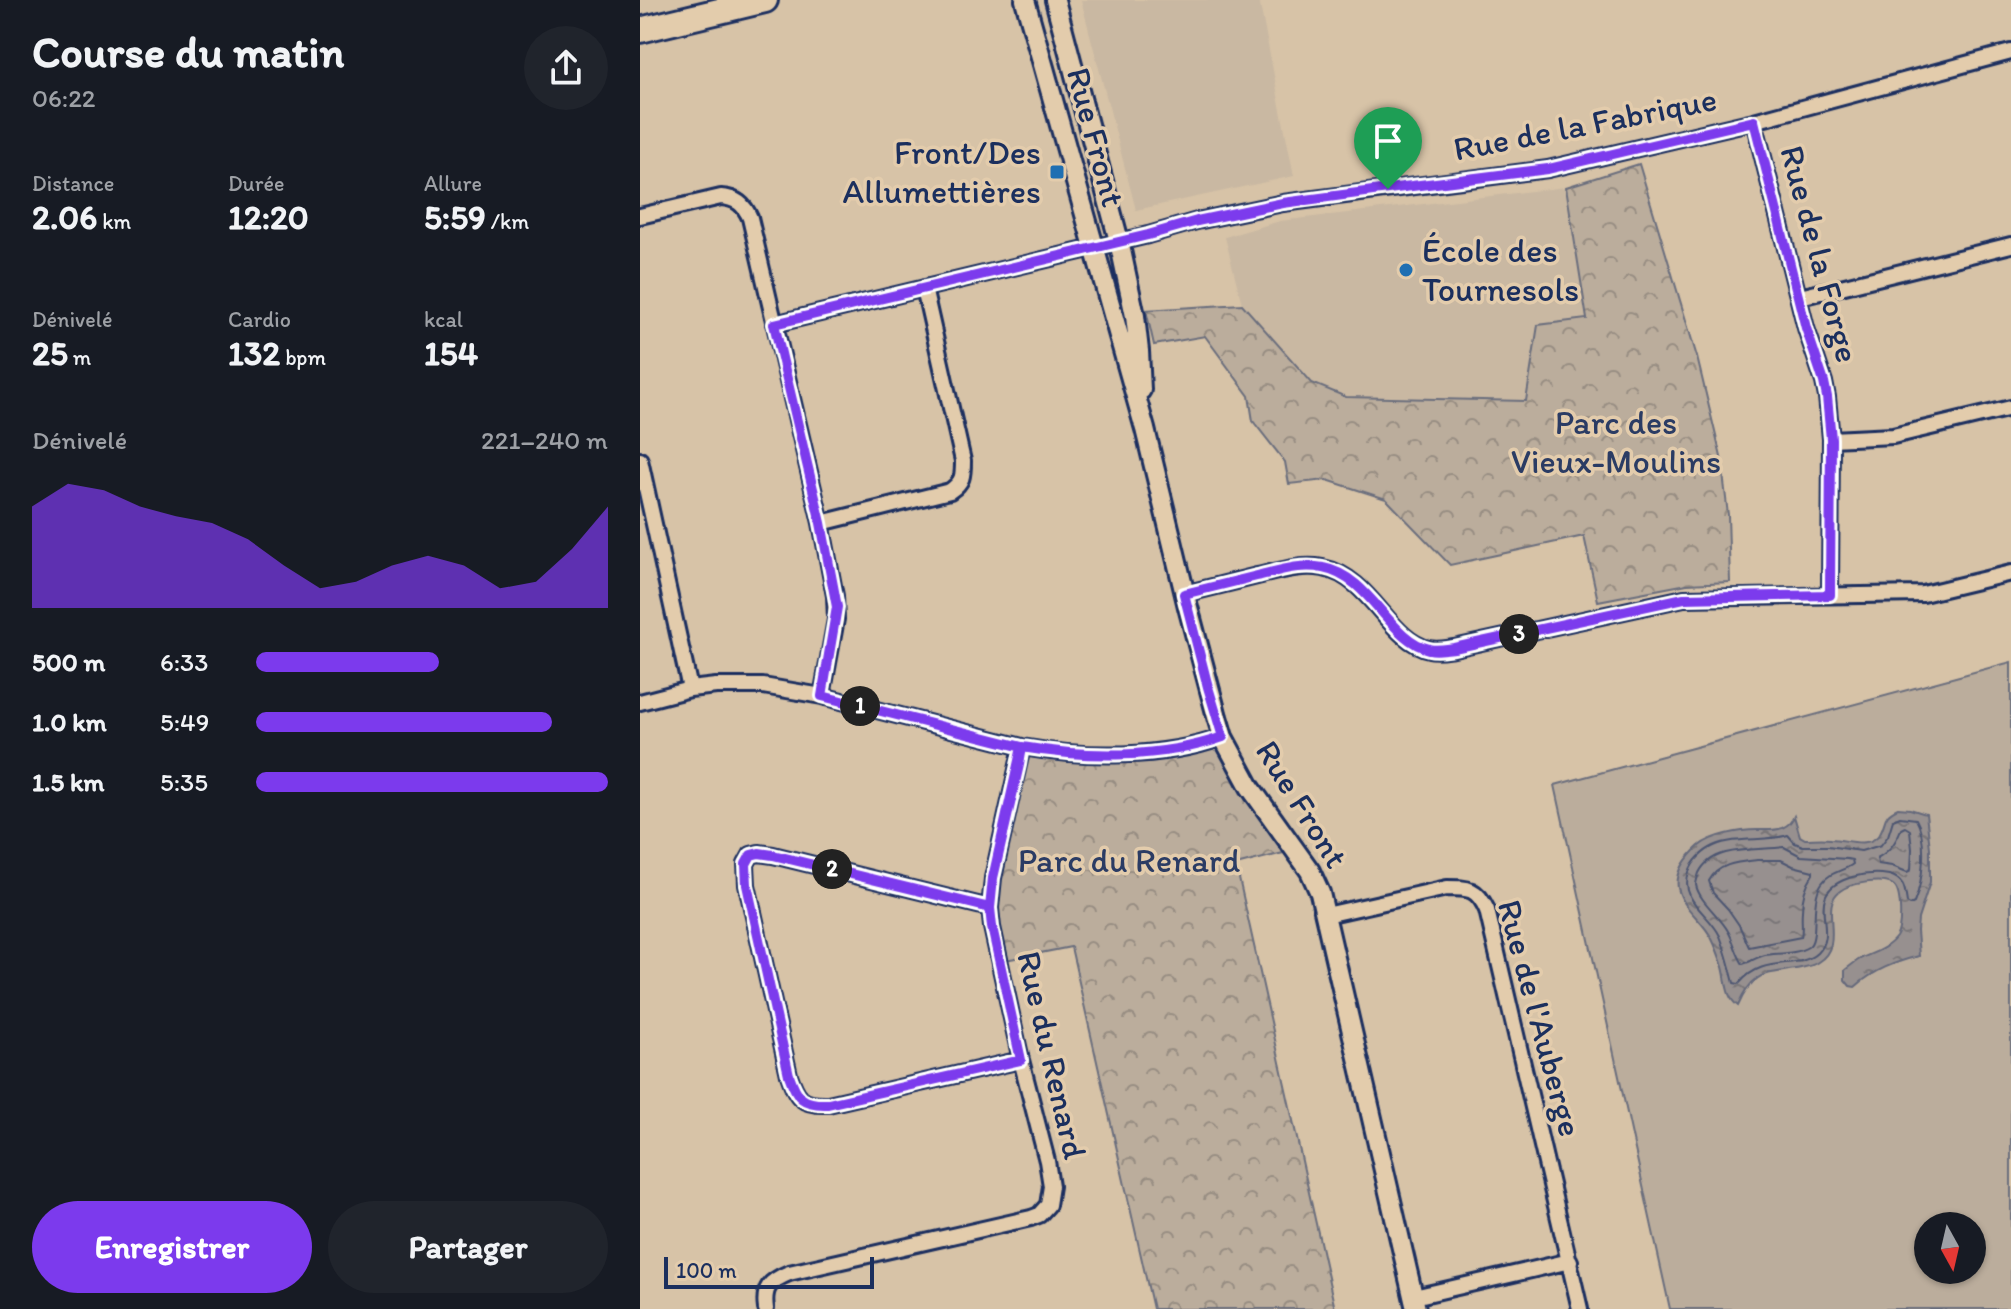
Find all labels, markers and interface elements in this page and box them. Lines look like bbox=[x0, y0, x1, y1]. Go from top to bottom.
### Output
text: Course du matin bbox=[32, 25, 344, 78]
button: share bbox=[524, 26, 608, 110]
street label: Rue Front bbox=[1058, 63, 1134, 211]
street label: Rue de la Fabrique bbox=[1450, 78, 1720, 170]
text: 06:22 bbox=[32, 82, 96, 114]
pin bbox=[1354, 107, 1422, 189]
icon: arrive bbox=[1366, 119, 1410, 163]
place label: Front/Des Allumettières bbox=[843, 132, 1041, 212]
street label: Rue de la Forge bbox=[1771, 141, 1869, 367]
marker: Front/Des Allumettières bbox=[1048, 163, 1066, 181]
text: Distance bbox=[32, 170, 114, 197]
text: Durée bbox=[228, 170, 284, 197]
text: Allure bbox=[424, 170, 482, 197]
text: 2.06 bbox=[32, 197, 97, 238]
text: 12:20 bbox=[228, 197, 309, 238]
text: 5:59 bbox=[424, 197, 486, 238]
text: km bbox=[97, 208, 131, 235]
text: /km bbox=[486, 208, 529, 235]
place label: École des Tournesols bbox=[1422, 230, 1579, 310]
marker: École des Tournesols bbox=[1397, 261, 1415, 279]
text: Dénivelé bbox=[32, 306, 112, 333]
text: Cardio bbox=[228, 306, 291, 333]
text: kcal bbox=[424, 306, 463, 333]
text: 25 bbox=[32, 333, 68, 374]
text: 132 bbox=[228, 333, 280, 374]
text: 154 bbox=[424, 333, 478, 374]
text: m bbox=[68, 344, 91, 371]
text: bpm bbox=[280, 344, 326, 371]
park label: Parc des Vieux-Moulins bbox=[1511, 402, 1721, 482]
text: Dénivelé bbox=[32, 424, 127, 456]
text: 221–240 m bbox=[481, 424, 608, 456]
pin: 3 bbox=[1499, 614, 1539, 654]
text: 3 bbox=[1513, 620, 1525, 647]
text: 500 m bbox=[32, 646, 105, 678]
text: 6:33 bbox=[160, 646, 208, 678]
pin: 1 bbox=[840, 686, 880, 726]
text: 1 bbox=[855, 692, 865, 719]
text: 1.0 km bbox=[32, 706, 107, 738]
text: 5:49 bbox=[160, 706, 209, 738]
street label: Rue Front bbox=[1247, 733, 1357, 875]
text: 1.5 km bbox=[32, 766, 104, 798]
text: 5:35 bbox=[160, 766, 208, 798]
park label: Parc du Renard bbox=[1018, 840, 1241, 881]
pin: 2 bbox=[812, 849, 852, 889]
text: 2 bbox=[826, 855, 838, 882]
street label: Rue de l'Auberge bbox=[1489, 895, 1591, 1141]
street label: Rue du Renard bbox=[1008, 947, 1096, 1163]
button: Enregistrer bbox=[32, 1201, 312, 1293]
button: Partager bbox=[328, 1201, 608, 1293]
north arrow bbox=[1914, 1212, 1986, 1284]
map controls bbox=[1914, 1212, 1986, 1284]
scale bar bbox=[664, 1253, 874, 1289]
text: 100 m bbox=[676, 1257, 737, 1284]

